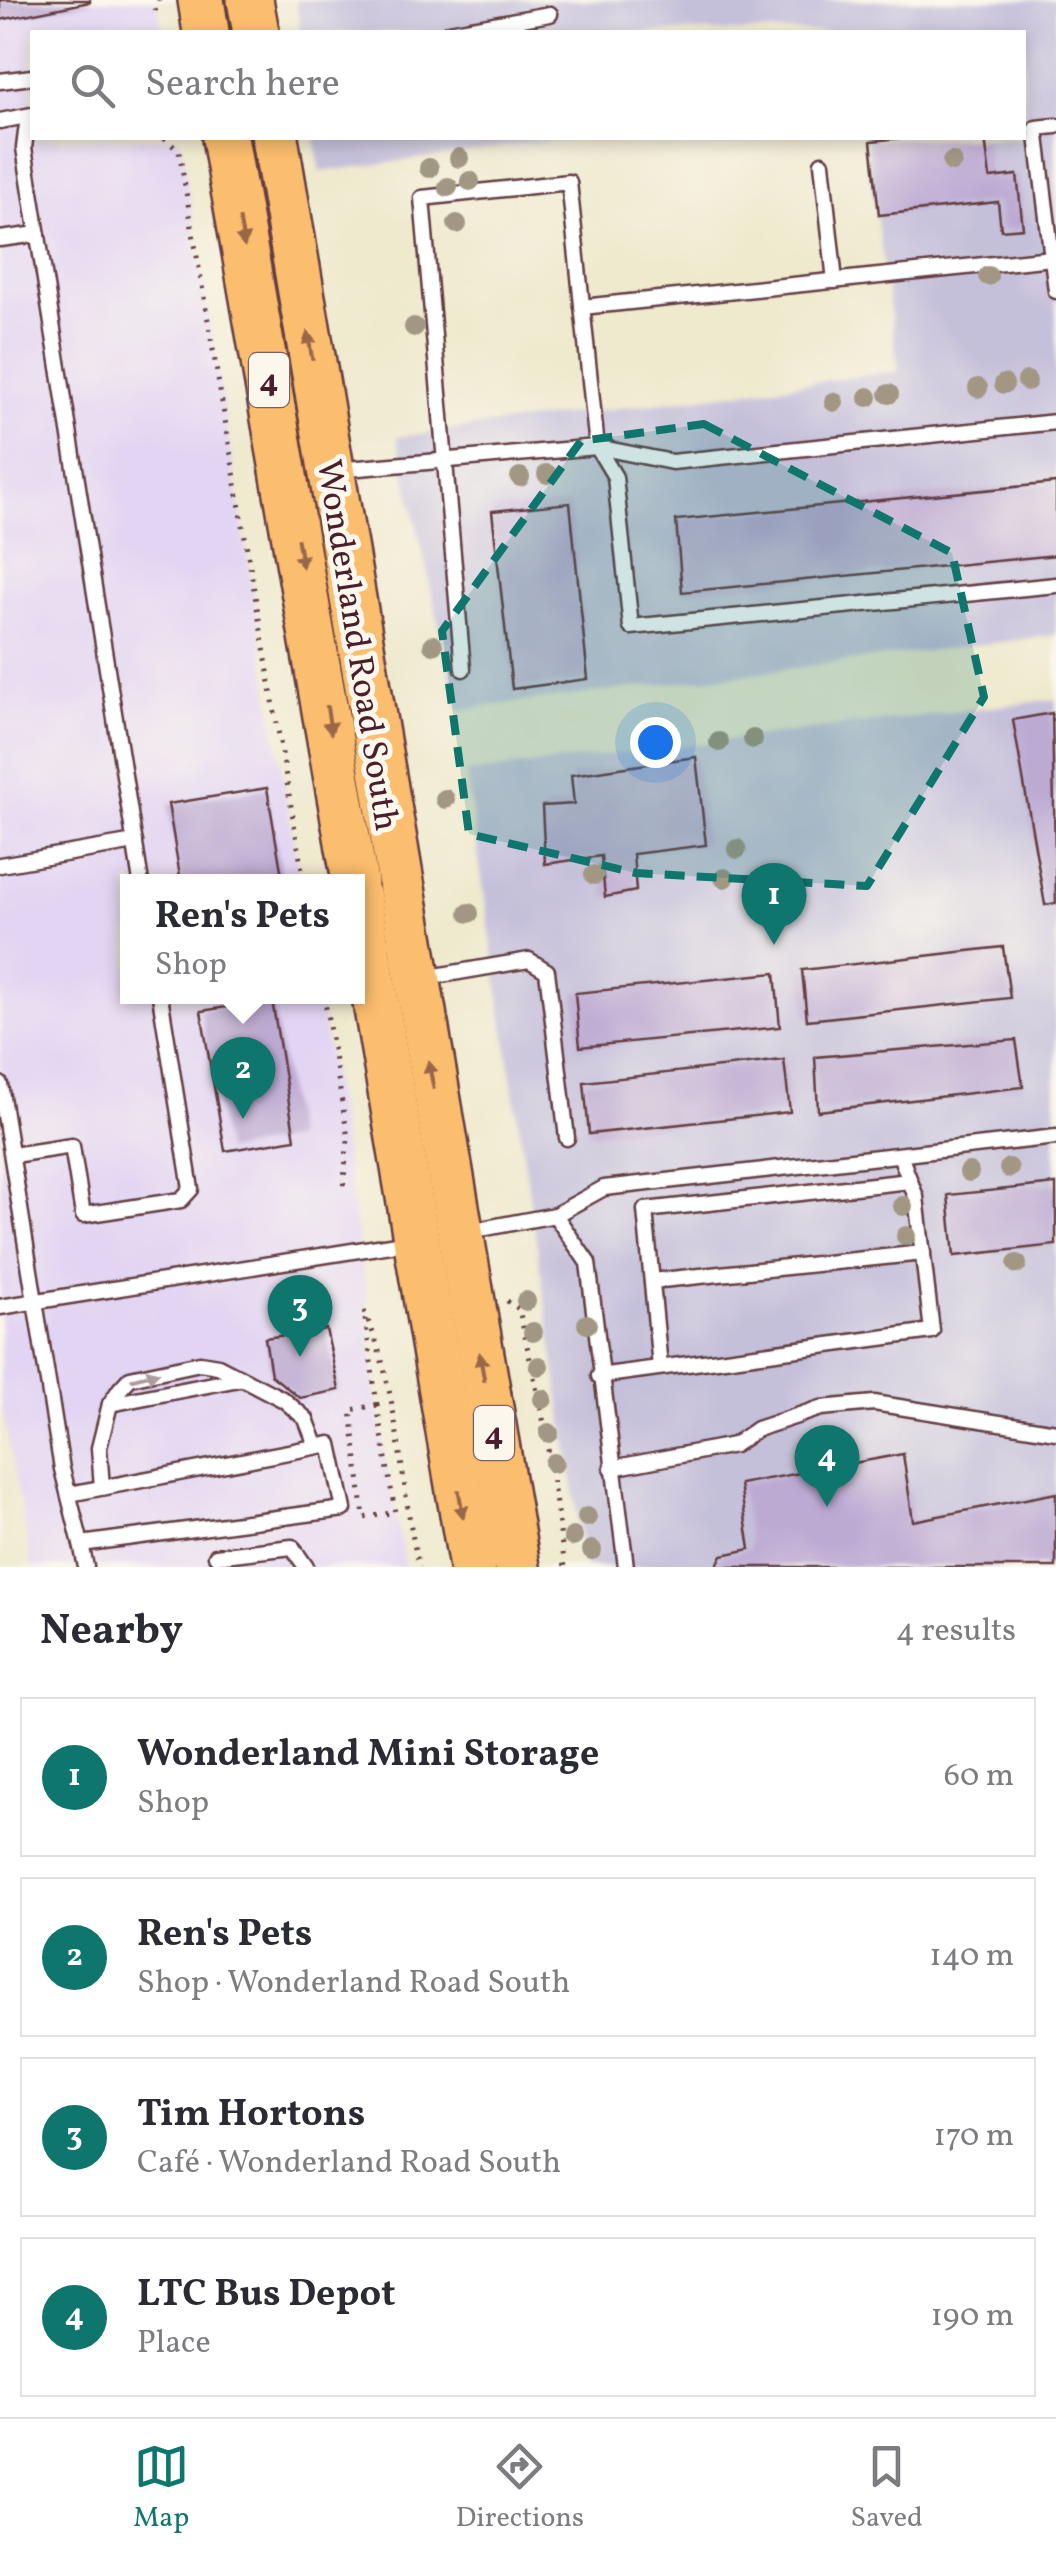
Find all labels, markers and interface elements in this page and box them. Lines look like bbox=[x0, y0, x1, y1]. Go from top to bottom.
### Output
search box bbox=[30, 30, 1026, 140]
icon: search bbox=[65, 58, 120, 113]
text: Search here bbox=[145, 59, 340, 112]
one-way arrow bbox=[235, 218, 251, 249]
one-way arrow bbox=[302, 330, 317, 362]
road number: 4 bbox=[249, 353, 289, 407]
street label: Wonderland Road South bbox=[303, 456, 409, 835]
one-way arrow bbox=[293, 538, 308, 570]
one-way arrow bbox=[321, 704, 337, 736]
your location bbox=[630, 717, 681, 768]
pin: 1 bbox=[742, 862, 806, 945]
popup bbox=[120, 874, 365, 1004]
text: Ren's Pets bbox=[155, 891, 330, 944]
text: Shop bbox=[155, 944, 227, 988]
pin: 2 bbox=[210, 1036, 276, 1119]
one-way arrow bbox=[423, 1059, 439, 1090]
pin: 3 bbox=[268, 1274, 332, 1357]
one-way arrow bbox=[474, 1351, 490, 1383]
one-way arrow bbox=[130, 1367, 161, 1383]
road number: 4 bbox=[474, 1406, 514, 1460]
pin: 4 bbox=[794, 1424, 860, 1507]
one-way arrow bbox=[454, 1489, 469, 1520]
text: Nearby bbox=[40, 1603, 183, 1662]
text: 4 results bbox=[896, 1610, 1016, 1654]
text: Wonderland Mini Storage bbox=[137, 1729, 599, 1782]
text: 1 bbox=[68, 1755, 81, 1799]
text: 60 m bbox=[944, 1755, 1014, 1799]
text: Shop bbox=[137, 1782, 209, 1826]
text: Ren's Pets bbox=[137, 1909, 312, 1962]
text: 2 bbox=[66, 1935, 83, 1979]
text: 140 m bbox=[929, 1935, 1014, 1979]
text: Shop · Wonderland Road South bbox=[137, 1962, 570, 2006]
text: Tim Hortons bbox=[137, 2089, 365, 2142]
text: 3 bbox=[66, 2115, 83, 2159]
text: 170 m bbox=[933, 2115, 1014, 2159]
text: Café · Wonderland Road South bbox=[137, 2142, 561, 2186]
text: LTC Bus Depot bbox=[137, 2269, 396, 2322]
text: 4 bbox=[65, 2295, 84, 2339]
text: 190 m bbox=[930, 2295, 1014, 2339]
text: Place bbox=[137, 2322, 211, 2366]
tab: Map bbox=[133, 2439, 189, 2538]
tab: Directions bbox=[456, 2439, 584, 2538]
tab: Saved bbox=[851, 2439, 923, 2538]

